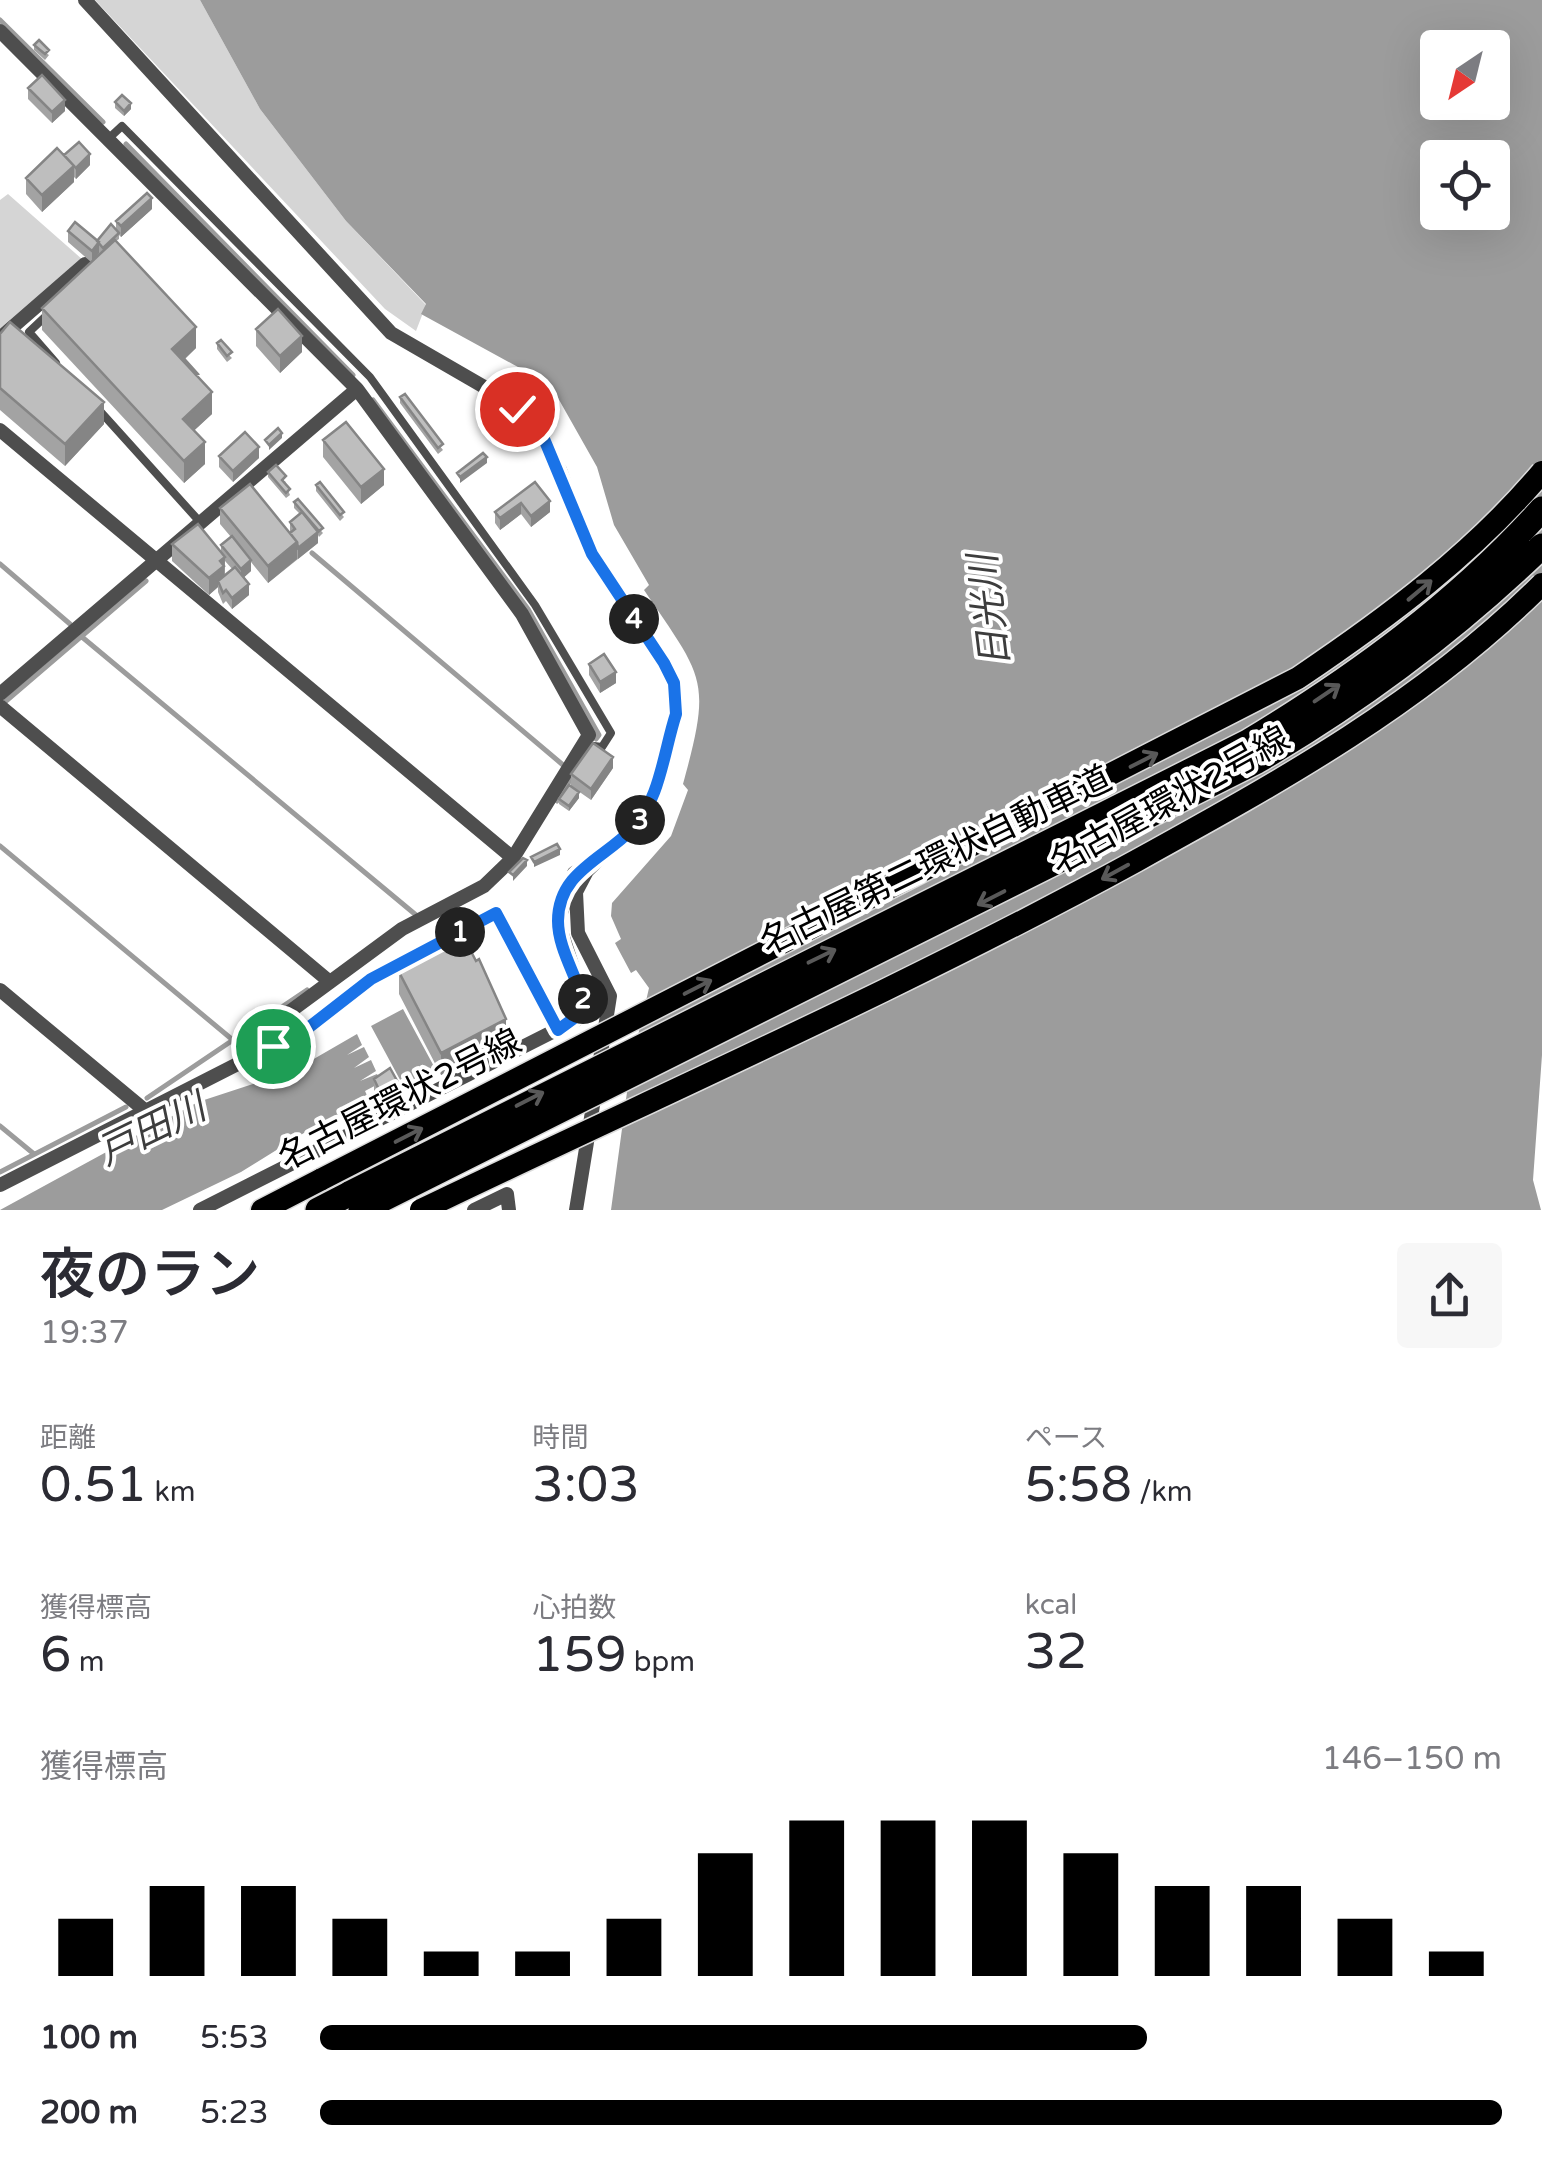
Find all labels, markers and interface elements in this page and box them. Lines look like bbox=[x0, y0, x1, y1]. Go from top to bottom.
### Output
north arrow bbox=[1420, 30, 1510, 120]
map controls bbox=[1420, 30, 1510, 230]
button: locate bbox=[1420, 140, 1510, 230]
pin bbox=[475, 367, 560, 452]
icon: check bbox=[490, 382, 545, 437]
water label: 日光川 bbox=[960, 548, 1020, 670]
one-way arrow bbox=[1406, 579, 1432, 601]
pin: 4 bbox=[609, 594, 659, 644]
text: 4 bbox=[625, 602, 643, 636]
one-way arrow bbox=[1313, 683, 1341, 704]
street label: 名古屋環状2号線 bbox=[1043, 718, 1297, 884]
one-way arrow bbox=[1128, 750, 1158, 769]
street label: 名古屋第二環状自動車道 bbox=[754, 758, 1118, 964]
pin: 3 bbox=[615, 795, 665, 845]
text: 3 bbox=[631, 803, 649, 837]
one-way arrow bbox=[1101, 863, 1130, 883]
one-way arrow bbox=[977, 889, 1007, 908]
pin: 1 bbox=[435, 907, 485, 957]
text: 1 bbox=[451, 915, 469, 949]
one-way arrow bbox=[807, 946, 836, 965]
pin: 2 bbox=[558, 974, 608, 1024]
one-way arrow bbox=[683, 977, 713, 996]
text: 2 bbox=[574, 982, 592, 1016]
pin bbox=[231, 1004, 316, 1089]
icon: arrive bbox=[246, 1019, 301, 1074]
street label: 名古屋環状2号線 bbox=[272, 1021, 528, 1179]
water label: 戸田川 bbox=[91, 1083, 217, 1176]
one-way arrow bbox=[515, 1089, 545, 1109]
one-way arrow bbox=[393, 1125, 423, 1144]
text: 夜のラン bbox=[40, 1243, 260, 1309]
button: share bbox=[1397, 1243, 1502, 1348]
text: 19:37 bbox=[40, 1314, 129, 1352]
text: 距離 bbox=[40, 1421, 96, 1455]
text: 時間 bbox=[532, 1421, 588, 1455]
text: ペース bbox=[1025, 1421, 1107, 1455]
text: 0.51 bbox=[40, 1455, 147, 1515]
text: 3:03 bbox=[532, 1455, 640, 1515]
text: 5:58 bbox=[1025, 1455, 1132, 1515]
text: km bbox=[147, 1475, 195, 1509]
text: /km bbox=[1132, 1475, 1193, 1509]
text: kcal bbox=[1025, 1588, 1077, 1622]
text: 獲得標高 bbox=[40, 1591, 152, 1625]
text: 心拍数 bbox=[532, 1591, 616, 1625]
text: 32 bbox=[1025, 1622, 1087, 1682]
text: 6 bbox=[40, 1625, 71, 1685]
text: 159 bbox=[532, 1625, 627, 1685]
text: m bbox=[71, 1645, 104, 1679]
text: bpm bbox=[627, 1645, 695, 1679]
text: 146–150 m bbox=[1322, 1740, 1502, 1778]
text: 獲得標高 bbox=[40, 1748, 168, 1786]
text: 100 m bbox=[40, 2019, 138, 2057]
text: 5:53 bbox=[200, 2019, 269, 2057]
text: 200 m bbox=[40, 2094, 138, 2132]
text: 5:23 bbox=[200, 2094, 269, 2132]

